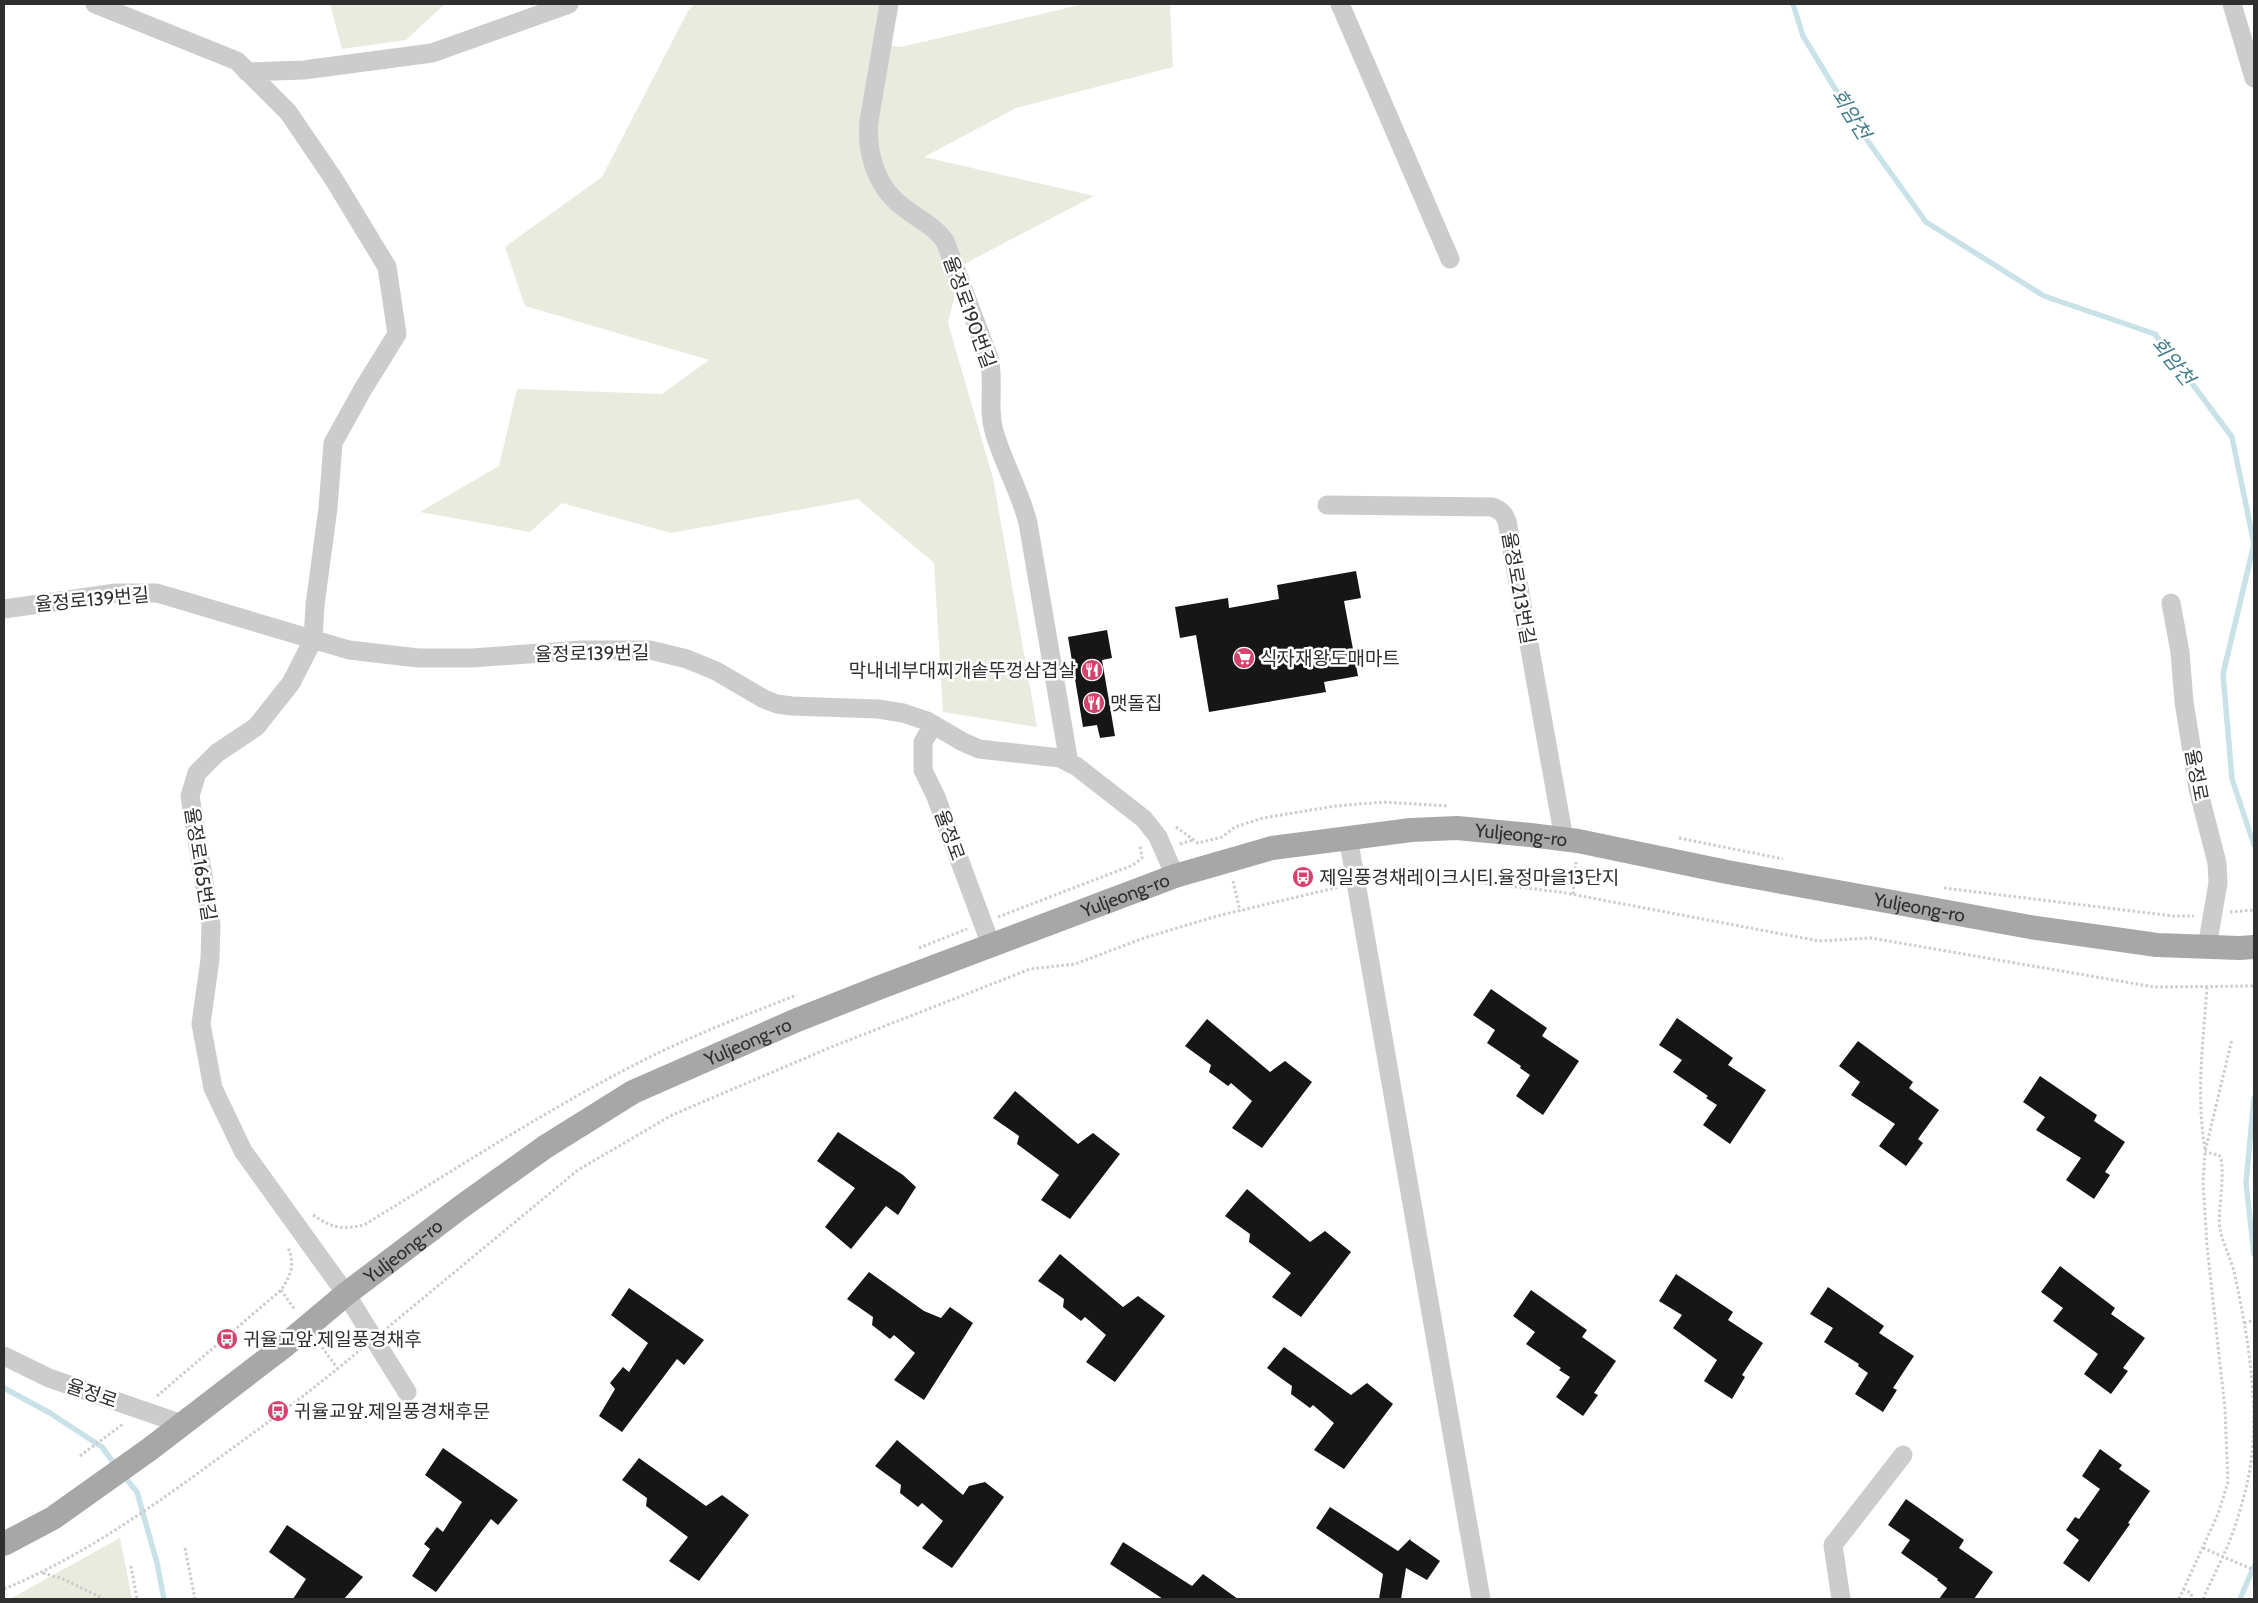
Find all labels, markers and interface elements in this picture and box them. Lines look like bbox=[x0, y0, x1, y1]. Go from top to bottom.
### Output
water label: 회암천 bbox=[1826, 84, 1877, 146]
street label: 율정로190번길 bbox=[939, 253, 1000, 371]
water label: 회암천 bbox=[2146, 332, 2201, 392]
street label: 율정로213번길 bbox=[1497, 530, 1540, 646]
street label: 율정로139번길 bbox=[34, 583, 150, 616]
street label: 율정로139번길 bbox=[534, 641, 650, 666]
supermarket icon: 식자재왕도매마트 bbox=[1232, 646, 1256, 670]
place label: 식자재왕도매마트 bbox=[1260, 647, 1400, 670]
restaurant icon: 막내네부대찌개솥뚜껑삼겹살 bbox=[1080, 658, 1104, 682]
place label: 막내네부대찌개솥뚜껑삼겹살 bbox=[849, 659, 1076, 682]
restaurant icon: 맷돌집 bbox=[1082, 691, 1106, 715]
place label: 맷돌집 bbox=[1110, 692, 1162, 715]
street label: 율정로 bbox=[2180, 747, 2213, 803]
street label: 율정로165번길 bbox=[180, 806, 221, 923]
street label: 율정로 bbox=[930, 807, 969, 864]
street label: Yuljeong-ro bbox=[1473, 819, 1569, 852]
bus stop icon: 제일풍경채레이크시티.율정마을13단지 bbox=[1291, 865, 1315, 889]
place label: 제일풍경채레이크시티.율정마을13단지 bbox=[1319, 866, 1619, 889]
street label: Yuljeong-ro bbox=[1077, 868, 1173, 923]
street label: Yuljeong-ro bbox=[1871, 888, 1967, 927]
street label: Yuljeong-ro bbox=[700, 1013, 795, 1072]
street label: Yuljeong-ro bbox=[359, 1214, 447, 1289]
bus stop icon: 귀율교앞.제일풍경채후 bbox=[215, 1327, 239, 1351]
place label: 귀율교앞.제일풍경채후 bbox=[243, 1328, 422, 1351]
street label: 율정로 bbox=[63, 1374, 120, 1413]
bus stop icon: 귀율교앞.제일풍경채후문 bbox=[266, 1399, 290, 1423]
place label: 귀율교앞.제일풍경채후문 bbox=[294, 1400, 490, 1423]

